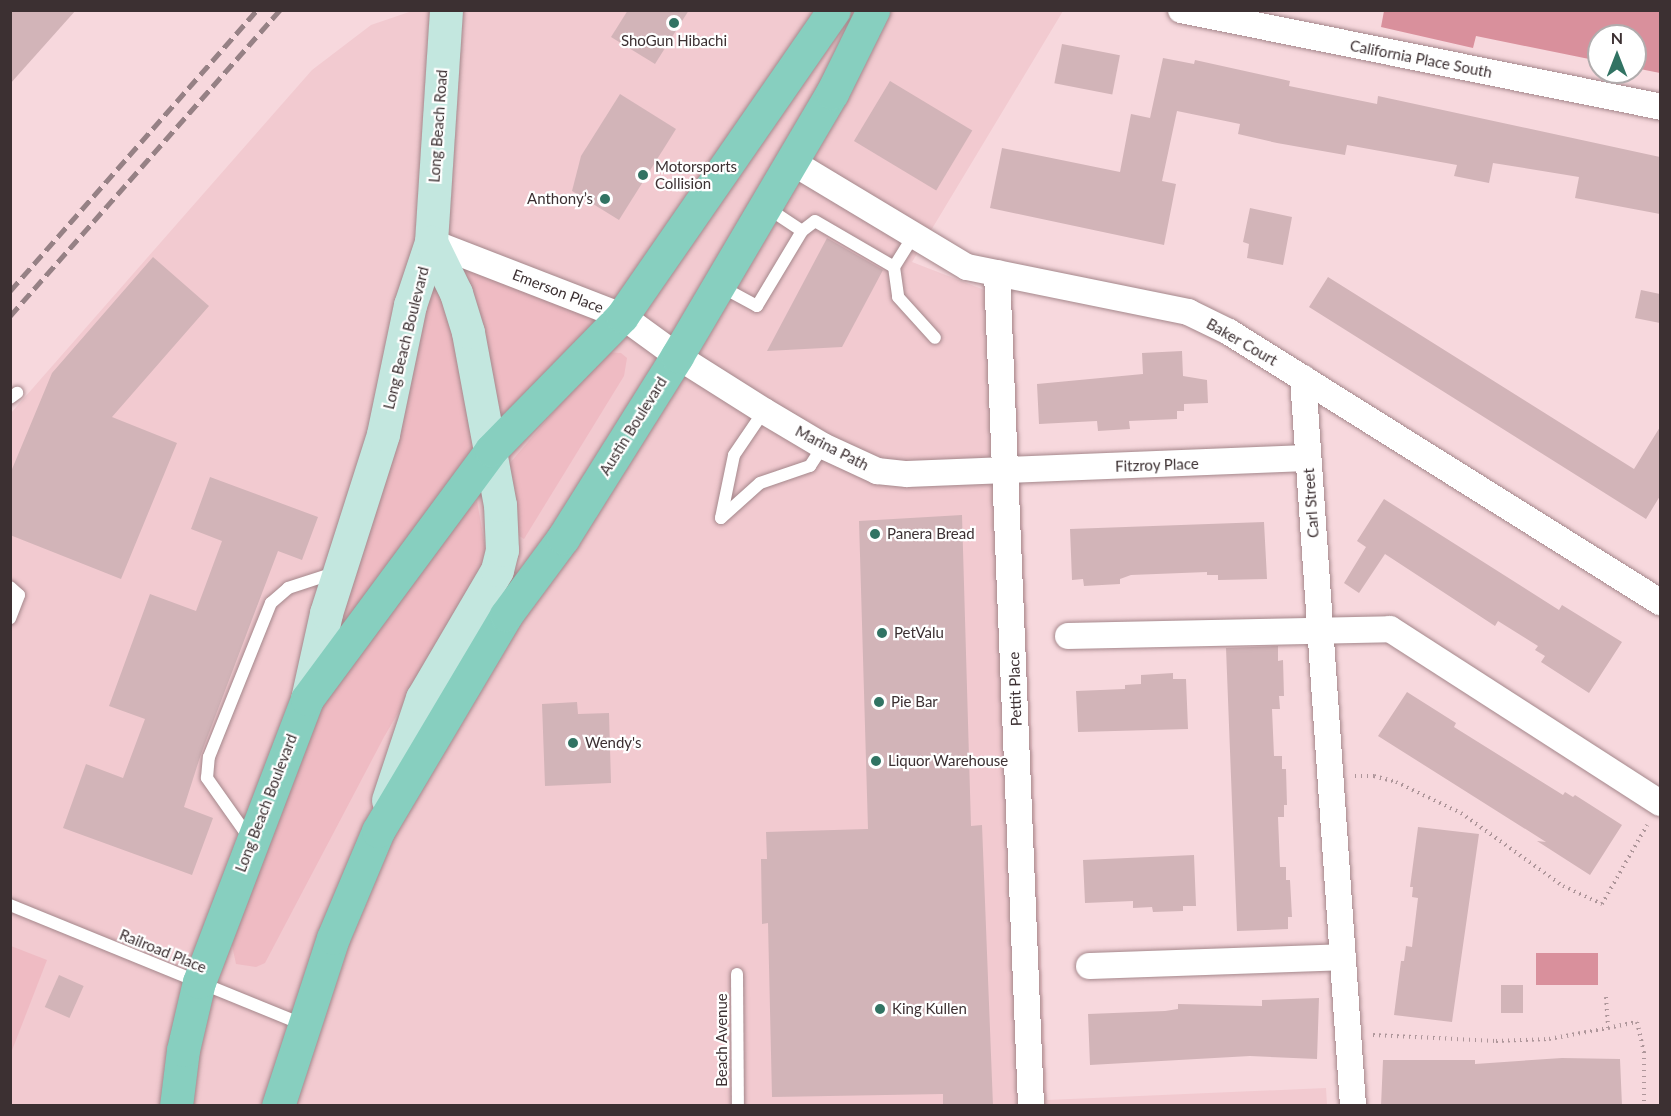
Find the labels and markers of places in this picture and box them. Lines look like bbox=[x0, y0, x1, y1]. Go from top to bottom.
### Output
marker: ShoGun Hibachi bbox=[667, 16, 681, 30]
place label: ShoGun Hibachi bbox=[621, 32, 727, 50]
place label: Motorsports Collision bbox=[655, 157, 737, 192]
marker: Motorsports Collision bbox=[636, 168, 650, 182]
place label: Anthony’s bbox=[527, 190, 593, 208]
marker: Anthony’s bbox=[598, 192, 612, 206]
place label: Panera Bread bbox=[887, 525, 975, 543]
marker: Panera Bread bbox=[868, 527, 882, 541]
place label: PetValu bbox=[894, 624, 944, 642]
marker: PetValu bbox=[875, 626, 889, 640]
place label: Pie Bar bbox=[891, 693, 938, 711]
marker: Pie Bar bbox=[872, 695, 886, 709]
place label: Wendy's bbox=[585, 734, 642, 752]
marker: Wendy's bbox=[566, 736, 580, 750]
place label: Liquor Warehouse bbox=[888, 752, 1009, 770]
marker: Liquor Warehouse bbox=[869, 754, 883, 768]
place label: King Kullen bbox=[892, 1000, 967, 1018]
marker: King Kullen bbox=[873, 1002, 887, 1016]

